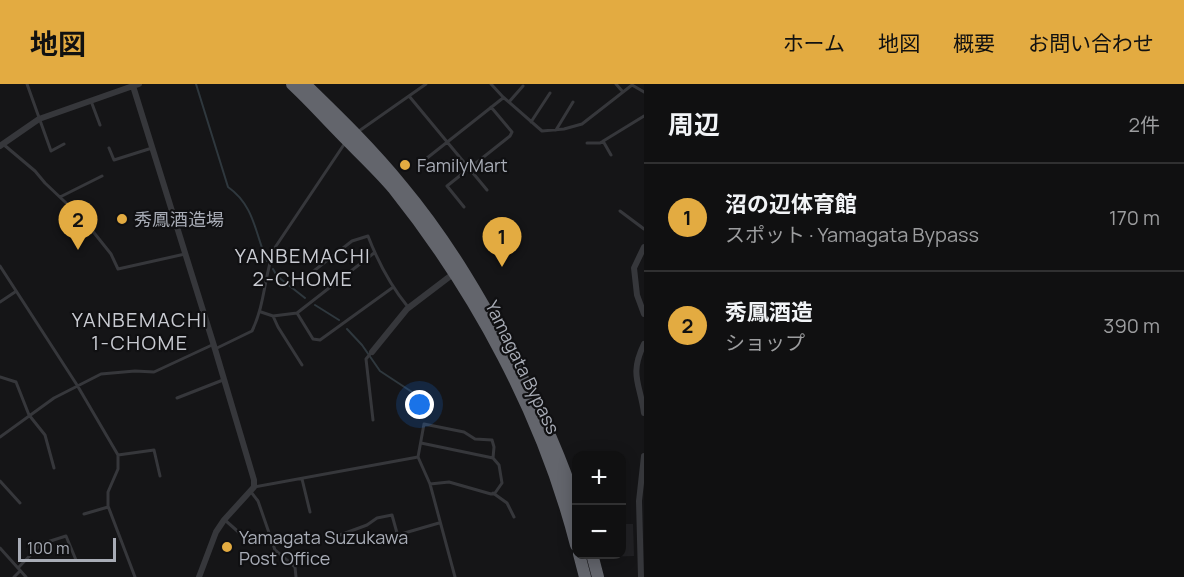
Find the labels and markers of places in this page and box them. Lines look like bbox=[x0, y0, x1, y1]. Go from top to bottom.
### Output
place label: FamilyMart bbox=[417, 153, 508, 177]
marker: FamilyMart bbox=[398, 158, 412, 172]
pin: 2 bbox=[58, 200, 98, 250]
place label: 秀鳳酒造場 bbox=[134, 207, 224, 231]
marker: 秀鳳酒造場 bbox=[115, 212, 129, 226]
pin: 1 bbox=[482, 218, 522, 267]
place label: Yamagata Suzukawa Post Office bbox=[239, 525, 408, 570]
marker: Yamagata Suzukawa Post Office bbox=[220, 540, 234, 554]

